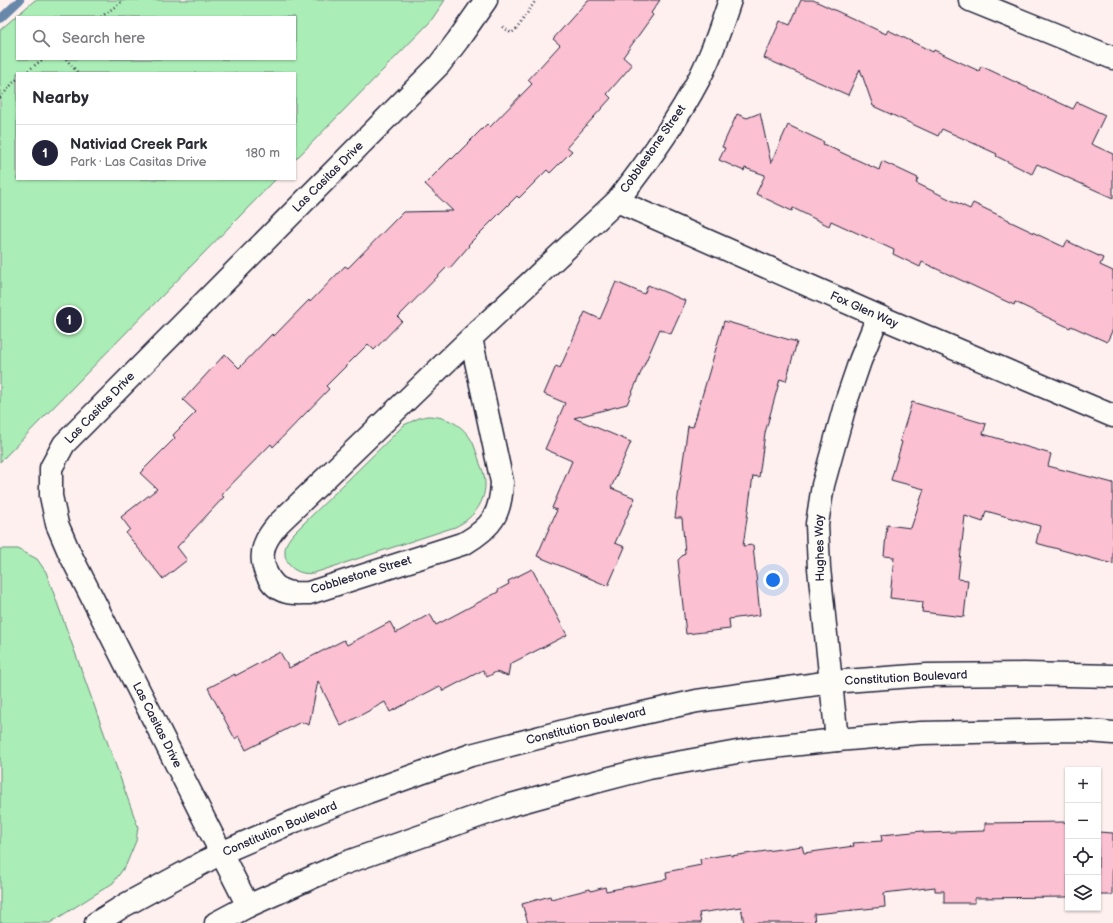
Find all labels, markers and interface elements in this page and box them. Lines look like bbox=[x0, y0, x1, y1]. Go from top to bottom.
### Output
search box bbox=[16, 16, 296, 60]
icon: search bbox=[30, 27, 52, 49]
text: Search here bbox=[62, 29, 145, 48]
text: Nearby bbox=[32, 88, 89, 108]
street label: Cobblestone Street bbox=[617, 102, 689, 196]
text: Nativiad Creek Park bbox=[70, 135, 207, 154]
street label: Las Casitas Drive bbox=[289, 138, 367, 216]
text: 1 bbox=[42, 145, 48, 161]
text: 180 m bbox=[245, 145, 280, 161]
text: Park · Las Casitas Drive bbox=[70, 154, 207, 170]
street label: Fox Glen Way bbox=[828, 288, 901, 332]
pin: 1 bbox=[56, 305, 82, 335]
street label: Las Casitas Drive bbox=[62, 369, 138, 447]
street label: Hughes Way bbox=[812, 514, 828, 582]
street label: Cobblestone Street bbox=[309, 552, 413, 597]
your location bbox=[763, 570, 783, 590]
street label: Constitution Boulevard bbox=[844, 667, 968, 689]
street label: Las Casitas Drive bbox=[129, 680, 185, 770]
street label: Constitution Boulevard bbox=[525, 704, 648, 748]
map controls bbox=[1065, 767, 1101, 911]
button: + bbox=[1065, 767, 1101, 803]
street label: Constitution Boulevard bbox=[221, 798, 340, 860]
button: − bbox=[1065, 803, 1101, 839]
button: locate bbox=[1065, 839, 1101, 875]
button: layers bbox=[1065, 875, 1101, 911]

